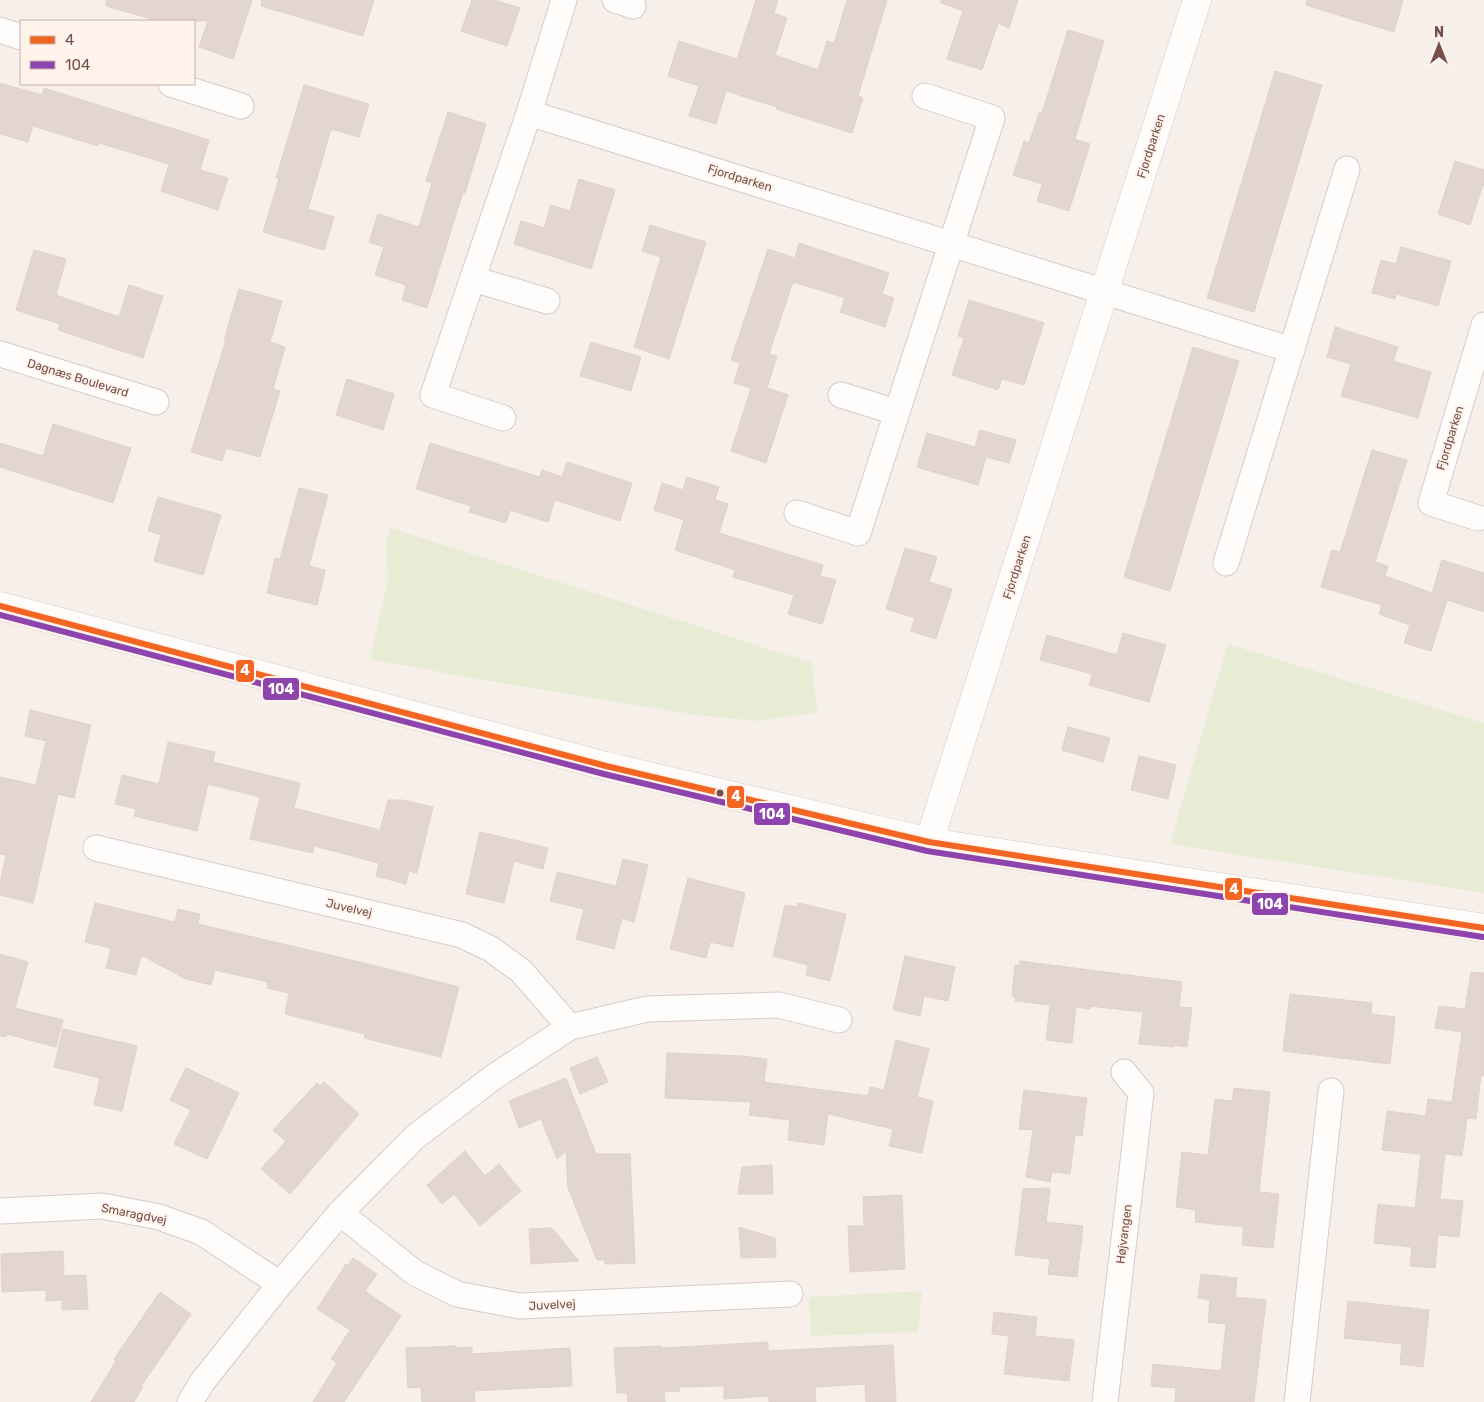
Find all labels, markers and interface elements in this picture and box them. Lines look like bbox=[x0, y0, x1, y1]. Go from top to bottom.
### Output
legend bbox=[20, 20, 195, 85]
north arrow bbox=[1414, 20, 1464, 70]
text: N bbox=[1434, 24, 1444, 41]
text: 4 bbox=[65, 31, 74, 49]
text: 104 bbox=[65, 56, 90, 74]
street label: Fjordparken bbox=[1134, 112, 1168, 180]
street label: Fjordparken bbox=[706, 162, 774, 194]
street label: Dagnæs Boulevard bbox=[26, 356, 130, 400]
street label: Fjordparken bbox=[1434, 404, 1466, 472]
street label: Fjordparken bbox=[1000, 533, 1034, 601]
line badge: 4 bbox=[235, 659, 255, 683]
text: 4 bbox=[240, 662, 250, 679]
line badge: 104 bbox=[262, 677, 300, 701]
text: 104 bbox=[268, 681, 294, 698]
line badge: 4 bbox=[726, 785, 745, 809]
unlabelled marker bbox=[715, 788, 725, 798]
text: 4 bbox=[731, 788, 741, 805]
line badge: 104 bbox=[753, 802, 791, 826]
text: 104 bbox=[759, 806, 785, 823]
line badge: 4 bbox=[1224, 877, 1243, 901]
text: 4 bbox=[1229, 881, 1239, 898]
line badge: 104 bbox=[1251, 892, 1289, 916]
street label: Juvelvej bbox=[325, 896, 373, 920]
text: 104 bbox=[1257, 896, 1283, 913]
street label: Smaragdvej bbox=[100, 1201, 168, 1227]
street label: Højvangen bbox=[1113, 1203, 1135, 1265]
street label: Juvelvej bbox=[528, 1297, 576, 1313]

